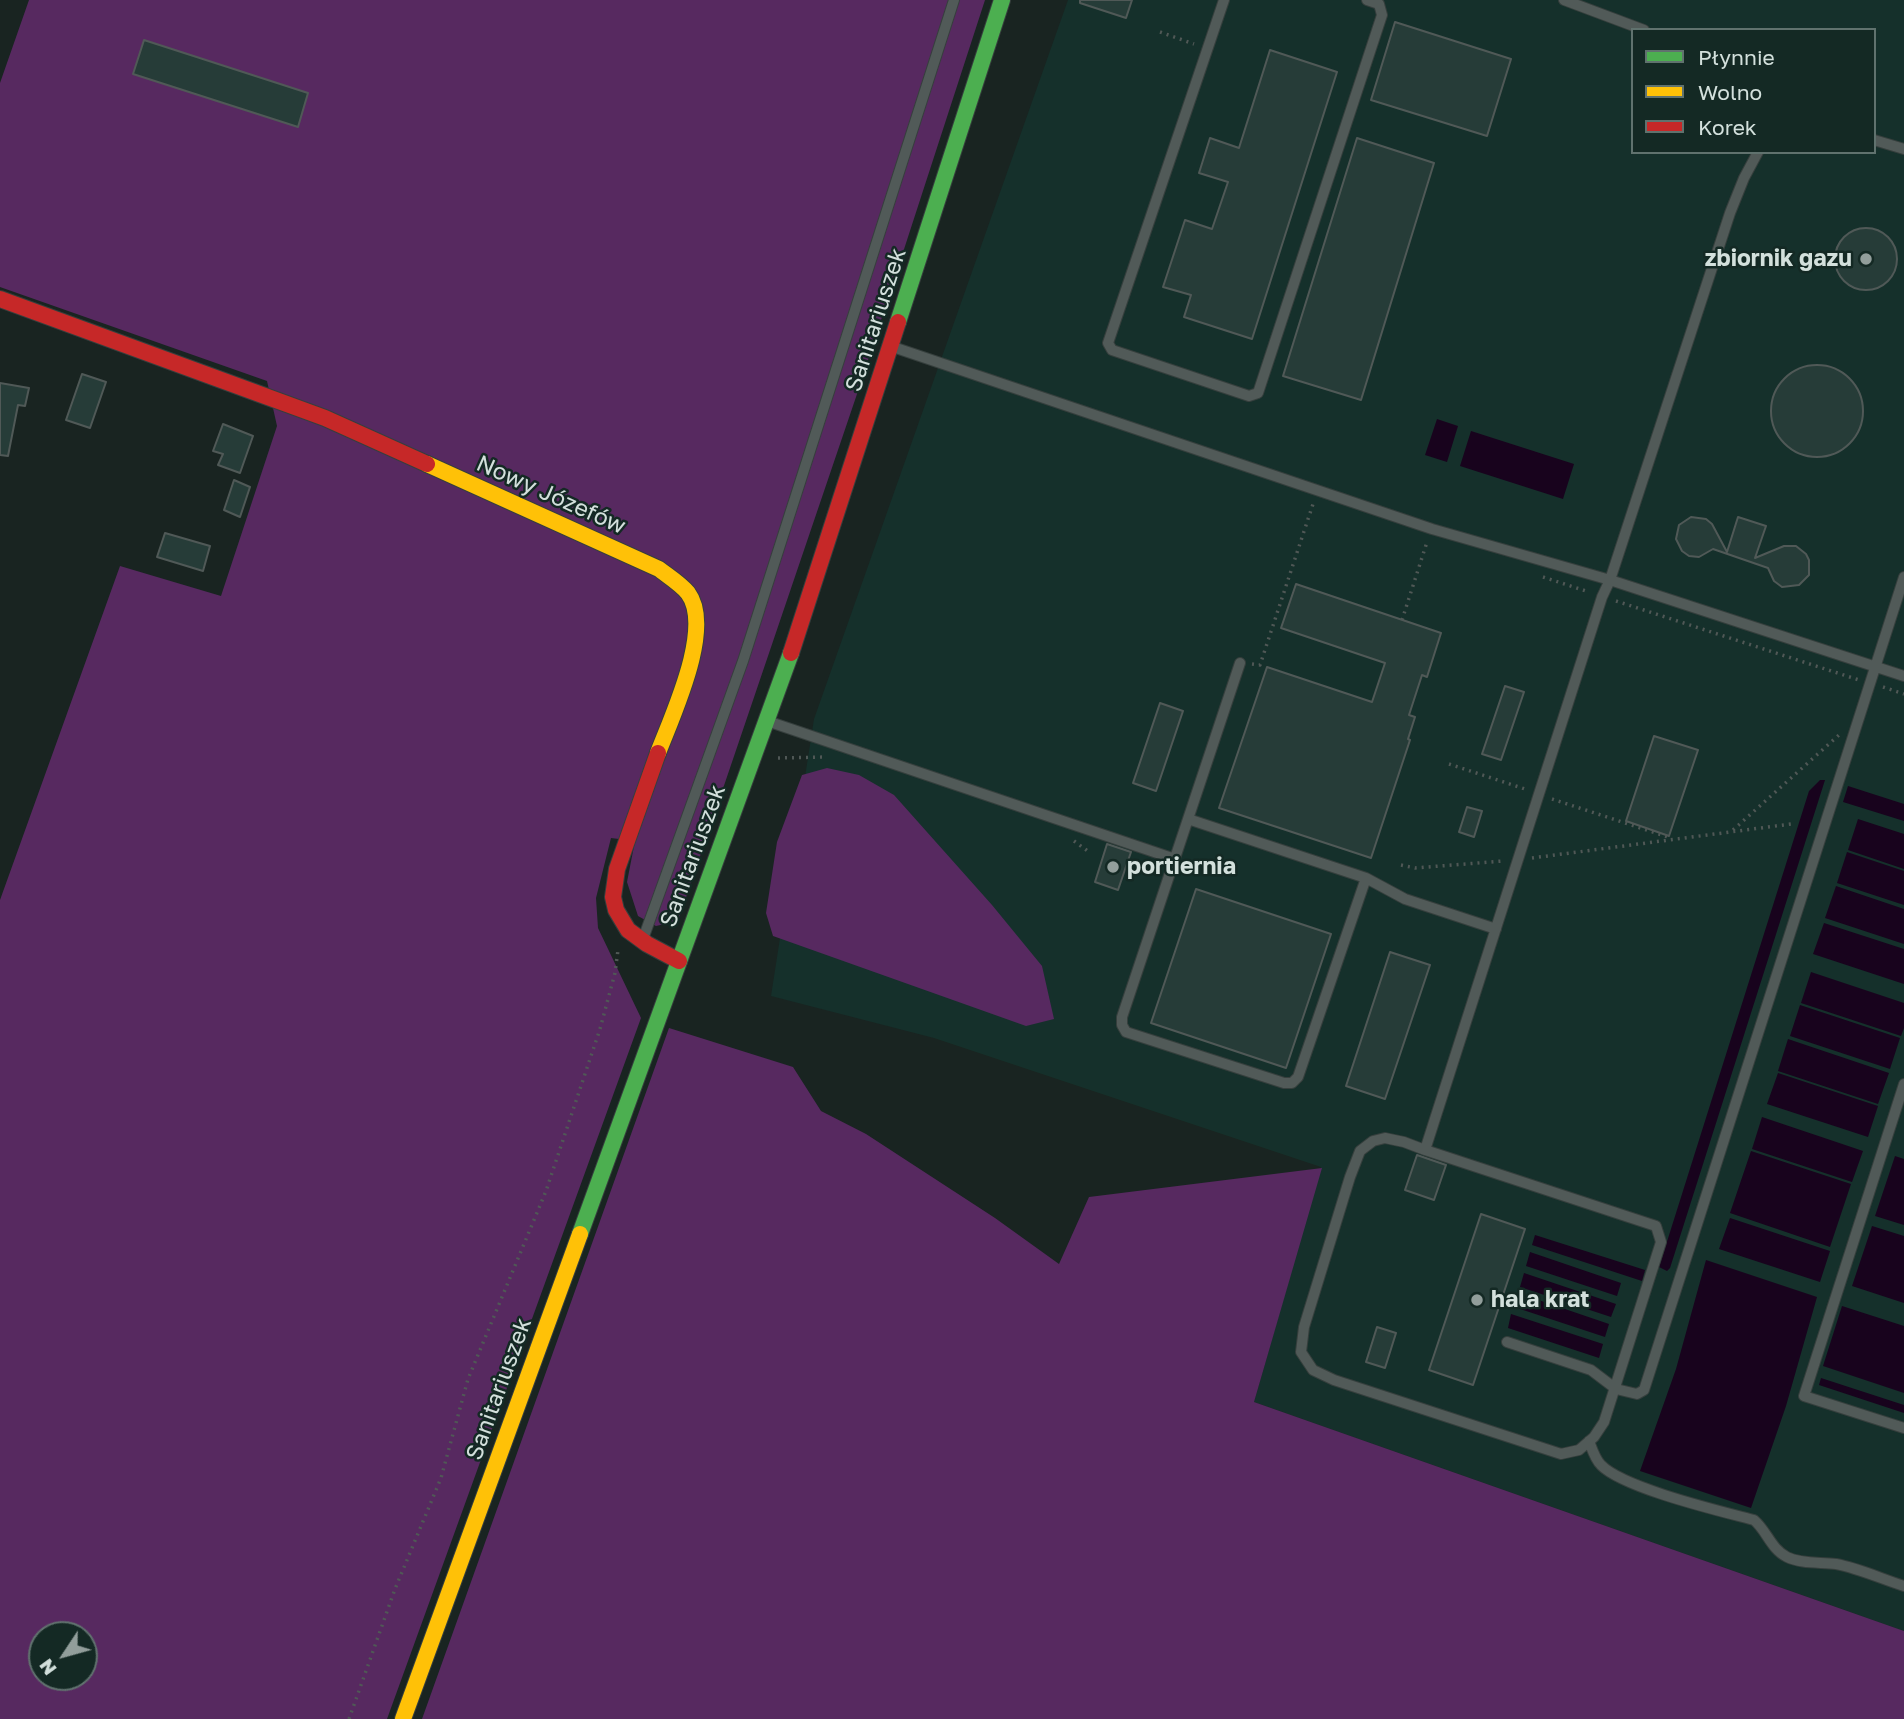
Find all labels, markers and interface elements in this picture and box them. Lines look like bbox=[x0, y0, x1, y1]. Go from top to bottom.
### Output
legend bbox=[1631, 28, 1876, 154]
text: Płynnie bbox=[1698, 44, 1775, 70]
text: Wolno bbox=[1698, 79, 1762, 105]
text: Korek bbox=[1698, 114, 1757, 140]
street label: Sanitariuszek bbox=[840, 245, 912, 395]
place label: zbiornik gazu bbox=[1705, 245, 1852, 273]
marker: zbiornik gazu bbox=[1858, 251, 1874, 267]
street label: Nowy Józefów bbox=[472, 450, 630, 540]
street label: Sanitariuszek bbox=[654, 781, 732, 931]
place label: portiernia bbox=[1127, 853, 1236, 881]
marker: portiernia bbox=[1105, 859, 1121, 875]
place label: hala krat bbox=[1491, 1286, 1590, 1314]
marker: hala krat bbox=[1469, 1292, 1485, 1308]
street label: Sanitariuszek bbox=[460, 1314, 538, 1464]
north arrow bbox=[28, 1621, 98, 1691]
text: N bbox=[34, 1655, 61, 1680]

